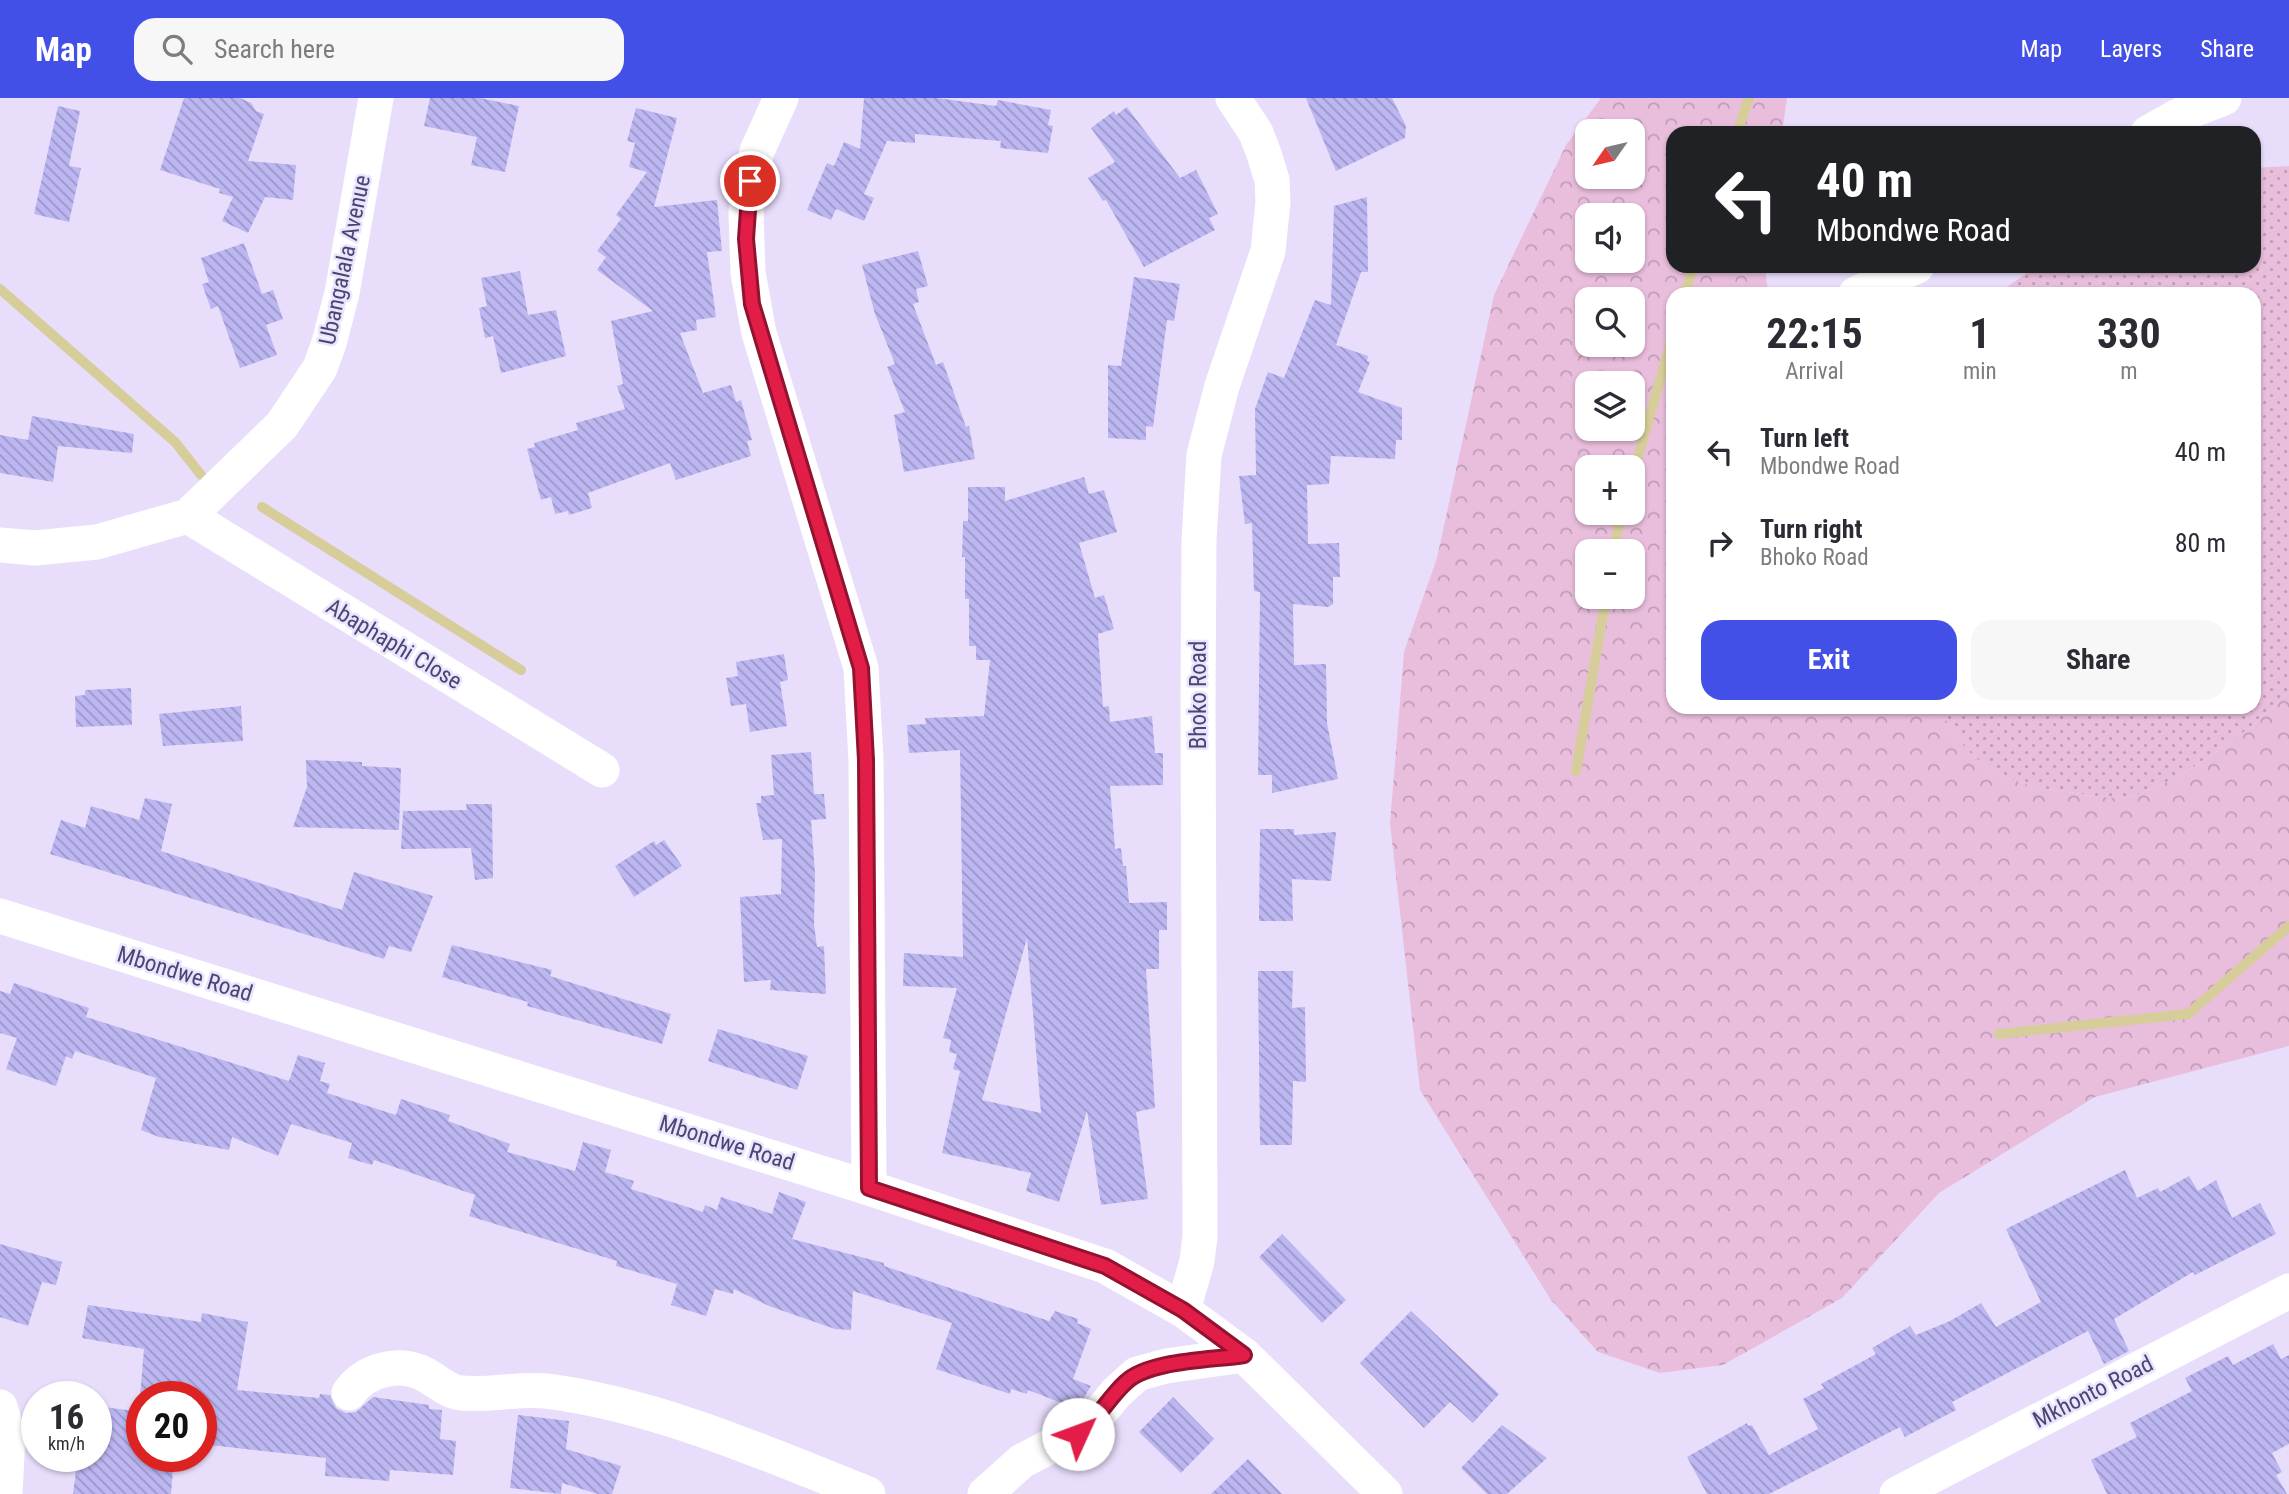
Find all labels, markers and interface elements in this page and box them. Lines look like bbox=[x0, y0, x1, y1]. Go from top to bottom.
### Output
search box bbox=[134, 18, 624, 81]
text: Map bbox=[35, 30, 92, 69]
icon: search bbox=[158, 30, 196, 68]
text: Search here bbox=[214, 34, 335, 64]
text: Map bbox=[2021, 35, 2062, 63]
text: Layers bbox=[2100, 35, 2162, 63]
text: Share bbox=[2200, 35, 2254, 63]
north arrow bbox=[1575, 119, 1645, 189]
map controls bbox=[1575, 119, 1645, 609]
pin bbox=[720, 151, 780, 211]
text: 40 m bbox=[1816, 152, 1913, 209]
icon: left bbox=[1701, 154, 1792, 245]
icon: arrive bbox=[731, 162, 769, 200]
street label: Ubangalala Avenue bbox=[314, 173, 376, 347]
button: sound bbox=[1575, 203, 1645, 273]
text: Mbondwe Road bbox=[1816, 211, 2011, 249]
button: search bbox=[1575, 287, 1645, 357]
text: 22:15 bbox=[1766, 309, 1863, 358]
text: 1 bbox=[1969, 309, 1990, 358]
text: 330 bbox=[2097, 309, 2161, 358]
text: Arrival bbox=[1785, 358, 1844, 385]
text: min bbox=[1963, 358, 1997, 385]
text: m bbox=[2120, 358, 2137, 385]
button: layers bbox=[1575, 371, 1645, 441]
text: Turn left bbox=[1760, 423, 1849, 453]
icon: left bbox=[1701, 433, 1739, 471]
text: 40 m bbox=[2175, 437, 2226, 467]
text: Mbondwe Road bbox=[1760, 453, 1900, 480]
button: + bbox=[1575, 455, 1645, 525]
text: Turn right bbox=[1760, 514, 1862, 544]
icon: right bbox=[1701, 524, 1739, 562]
text: 80 m bbox=[2175, 528, 2226, 558]
button: − bbox=[1575, 539, 1645, 609]
text: Bhoko Road bbox=[1760, 544, 1869, 571]
street label: Abaphaphi Close bbox=[321, 593, 467, 695]
button: Exit bbox=[1701, 620, 1957, 700]
button: Share bbox=[1971, 620, 2226, 700]
street label: Bhoko Road bbox=[1185, 641, 1212, 749]
street label: Mbondwe Road bbox=[114, 941, 256, 1007]
street label: Mbondwe Road bbox=[656, 1110, 798, 1176]
street label: Mkhonto Road bbox=[2028, 1350, 2158, 1434]
speed limit sign: 20 bbox=[126, 1381, 217, 1472]
text: 16 bbox=[49, 1397, 84, 1438]
position arrow bbox=[1041, 1397, 1115, 1471]
text: km/h bbox=[48, 1433, 85, 1454]

